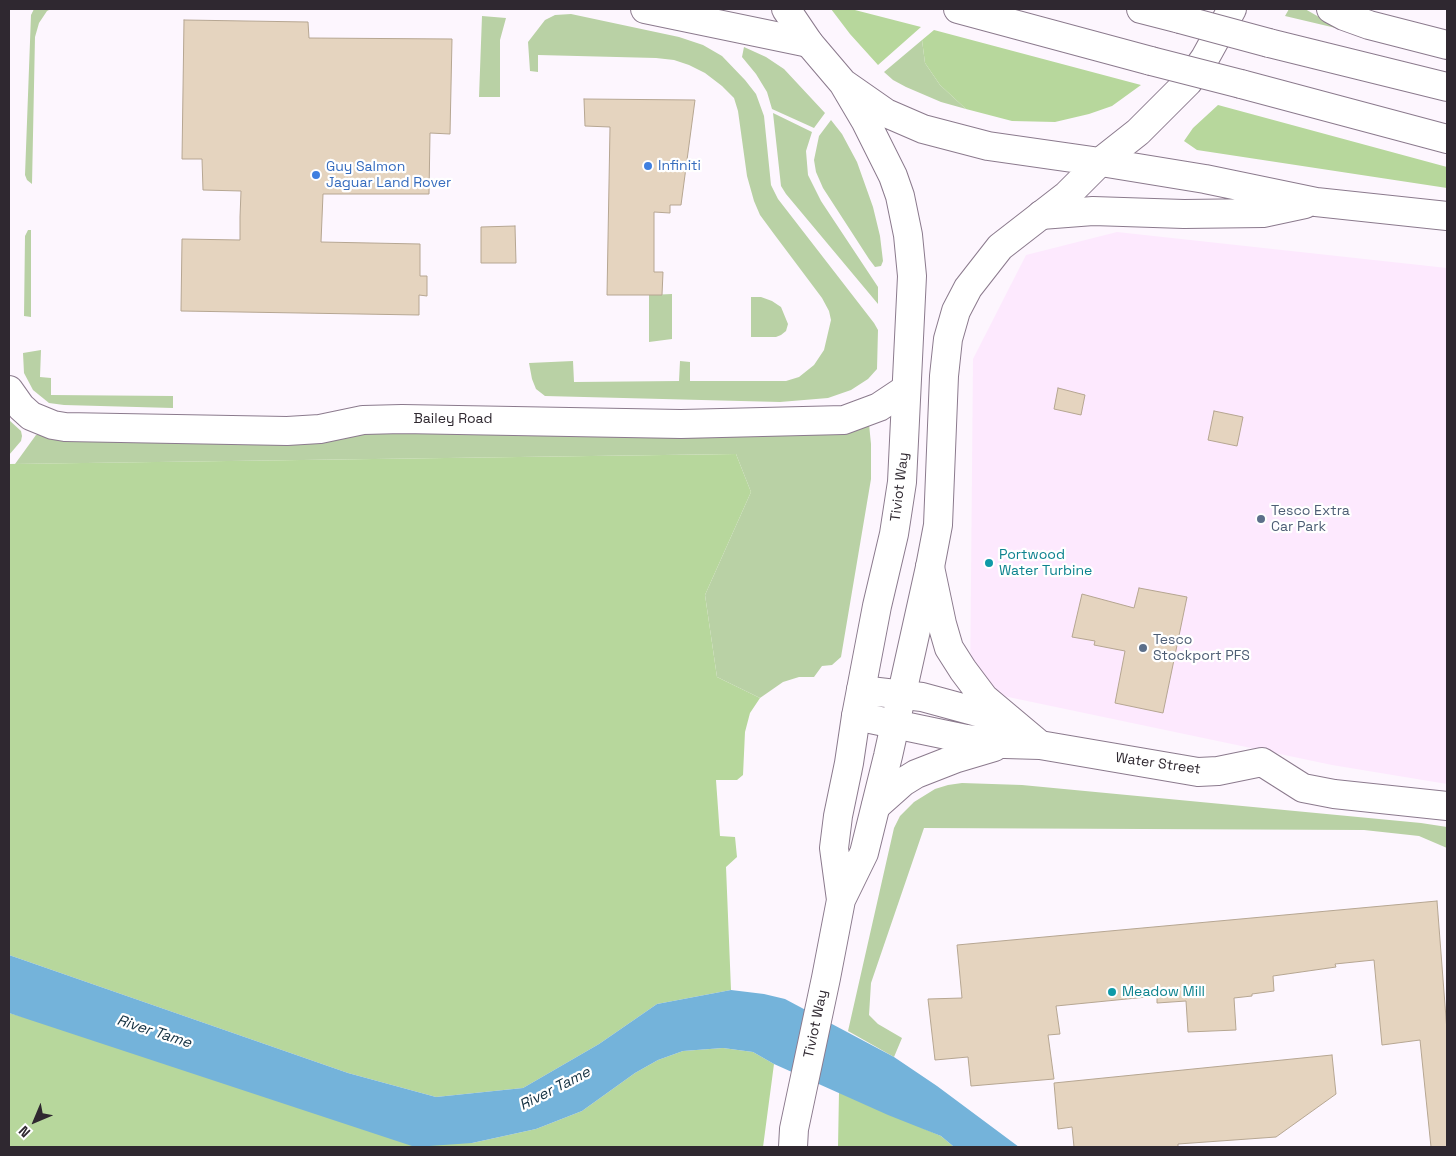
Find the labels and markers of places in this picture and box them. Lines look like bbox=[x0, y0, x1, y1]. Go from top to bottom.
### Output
place label: Infiniti bbox=[658, 158, 701, 174]
place label: Guy Salmon Jaguar Land Rover bbox=[326, 159, 451, 192]
marker: Infiniti bbox=[642, 160, 654, 172]
marker: Guy Salmon Jaguar Land Rover bbox=[310, 169, 322, 181]
place label: Tesco Extra Car Park bbox=[1271, 503, 1350, 536]
marker: Tesco Extra Car Park bbox=[1255, 513, 1267, 525]
place label: Portwood Water Turbine bbox=[999, 547, 1092, 580]
marker: Portwood Water Turbine bbox=[983, 557, 995, 569]
place label: Tesco Stockport PFS bbox=[1153, 632, 1250, 664]
marker: Tesco Stockport PFS bbox=[1137, 642, 1149, 654]
place label: Meadow Mill bbox=[1122, 984, 1205, 1000]
marker: Meadow Mill bbox=[1106, 986, 1118, 998]

